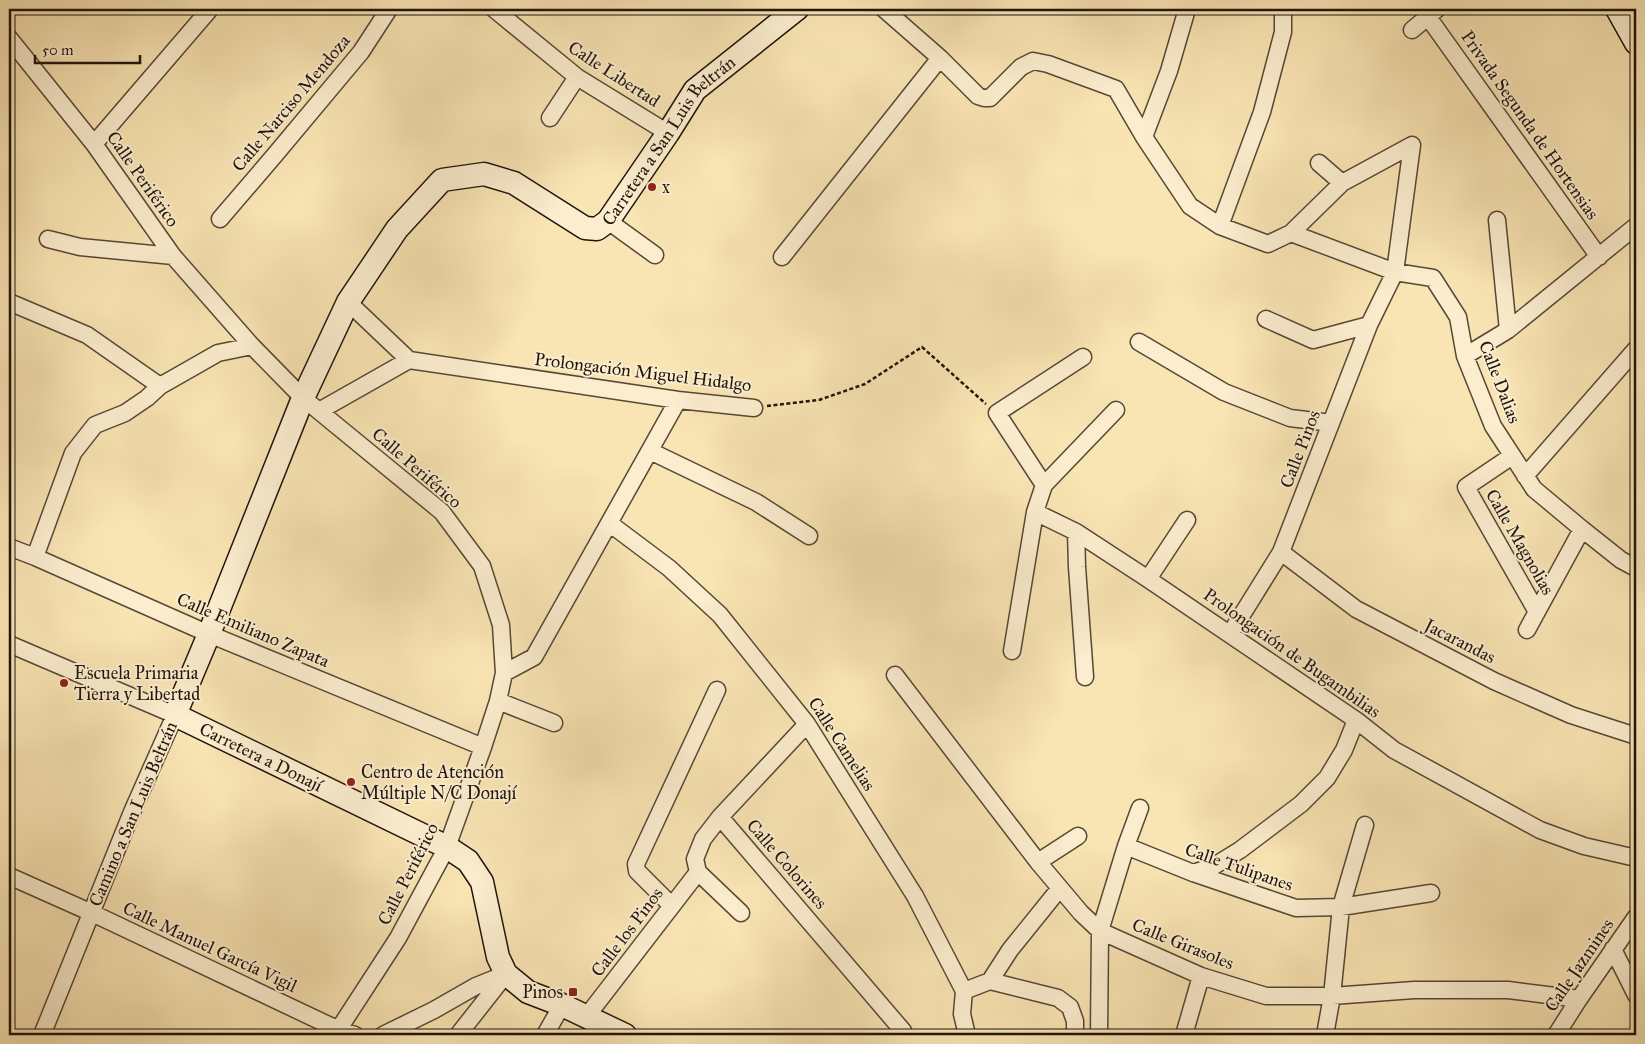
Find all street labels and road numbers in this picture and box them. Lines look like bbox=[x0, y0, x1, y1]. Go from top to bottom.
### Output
street label: Privada Segunda de Hortensias bbox=[1455, 26, 1604, 224]
street label: Calle Narciso Mendoza bbox=[227, 30, 355, 176]
street label: Calle Libertad bbox=[564, 36, 664, 112]
street label: Carretera a San Luis Beltrán bbox=[597, 51, 740, 230]
street label: Calle Periférico bbox=[102, 127, 184, 231]
street label: Calle Dalias bbox=[1474, 338, 1526, 426]
street label: Prolongación Miguel Hidalgo bbox=[533, 348, 753, 397]
street label: Calle Pinos bbox=[1275, 407, 1325, 491]
street label: Calle Periférico bbox=[368, 423, 466, 513]
street label: Calle Magnolias bbox=[1480, 485, 1559, 599]
street label: Prolongación de Bugambilias bbox=[1198, 583, 1385, 723]
street label: Calle Emiliano Zapata bbox=[173, 588, 333, 672]
street label: Jacarandas bbox=[1418, 613, 1499, 669]
street label: Calle Camelias bbox=[804, 693, 880, 795]
street label: Camino a San Luis Beltrán bbox=[84, 718, 182, 910]
street label: Carretera a Donají bbox=[196, 718, 327, 797]
street label: Calle Colorines bbox=[742, 815, 832, 913]
street label: Calle Periférico bbox=[373, 819, 443, 929]
street label: Calle Tulipanes bbox=[1182, 838, 1296, 896]
street label: Calle los Pinos bbox=[586, 883, 668, 981]
street label: Calle Manuel García Vigil bbox=[119, 897, 301, 998]
street label: Calle Girasoles bbox=[1129, 914, 1237, 974]
street label: Calle Jazmines bbox=[1540, 914, 1619, 1016]

